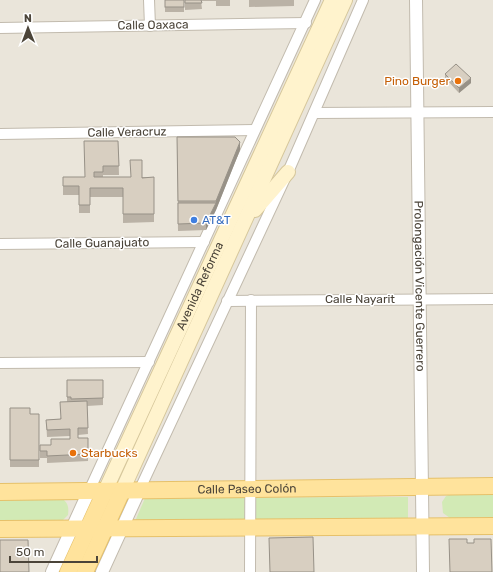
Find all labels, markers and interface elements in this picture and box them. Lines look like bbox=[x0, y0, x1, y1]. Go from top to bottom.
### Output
north arrow bbox=[8, 8, 48, 48]
text: N bbox=[24, 12, 32, 25]
street label: Calle Oaxaca bbox=[117, 17, 189, 33]
place label: Pino Burger bbox=[384, 74, 450, 88]
marker: Pino Burger bbox=[453, 76, 463, 86]
street label: Calle Veracruz bbox=[87, 124, 167, 140]
street label: Prolongación Vicente Guerrero bbox=[411, 200, 428, 372]
place label: AT&T bbox=[202, 213, 231, 227]
marker: AT&T bbox=[189, 215, 199, 225]
street label: Calle Guanajuato bbox=[55, 235, 150, 251]
street label: Avenida Reforma bbox=[173, 240, 226, 332]
street label: Calle Nayarit bbox=[325, 292, 395, 306]
place label: Starbucks bbox=[81, 446, 138, 460]
marker: Starbucks bbox=[68, 448, 78, 458]
street label: Calle Paseo Colón bbox=[197, 481, 297, 497]
scale bar bbox=[10, 538, 97, 564]
text: 50 m bbox=[16, 545, 44, 559]

